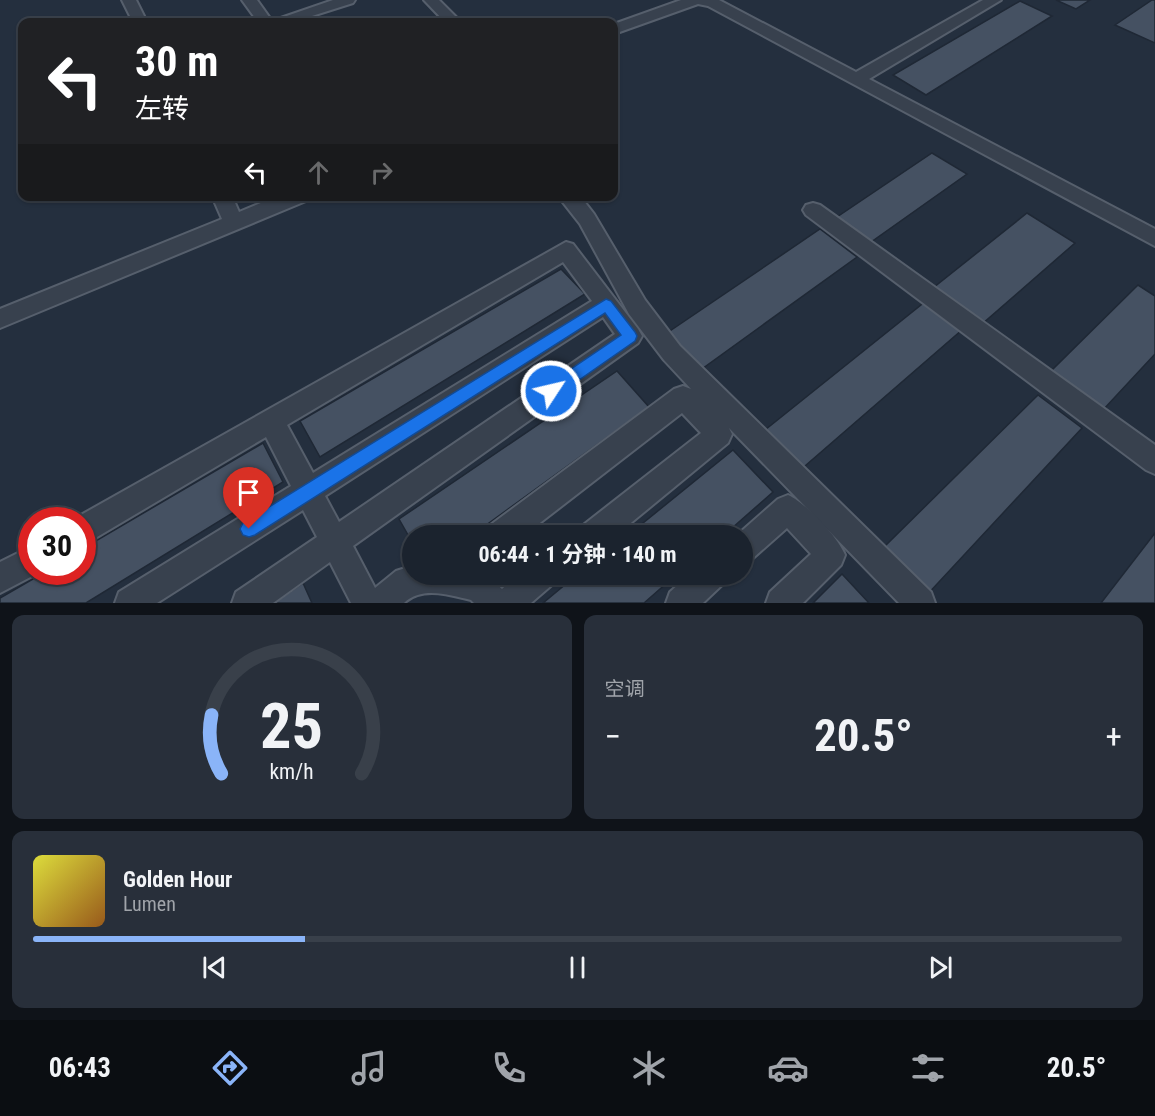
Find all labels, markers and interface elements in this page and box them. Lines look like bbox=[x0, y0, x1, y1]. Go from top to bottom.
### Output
text: 30 m bbox=[135, 37, 218, 86]
icon: left bbox=[36, 42, 114, 120]
text: 左转 bbox=[135, 93, 189, 125]
icon: left bbox=[239, 156, 272, 189]
icon: ahead bbox=[302, 156, 335, 189]
icon: right bbox=[365, 156, 398, 189]
position arrow bbox=[519, 359, 583, 423]
pin bbox=[223, 467, 274, 529]
icon: arrive bbox=[232, 476, 265, 509]
speed limit sign: 30 bbox=[18, 507, 96, 585]
text: 06:44 · 1 分钟 · 140 m bbox=[478, 542, 677, 567]
text: 空调 bbox=[605, 677, 645, 701]
text: 25 bbox=[260, 690, 323, 763]
text: 20.5° bbox=[814, 709, 913, 762]
text: − bbox=[605, 717, 621, 756]
text: + bbox=[1106, 717, 1122, 756]
text: km/h bbox=[270, 759, 314, 784]
text: Golden Hour bbox=[123, 867, 232, 892]
text: Lumen bbox=[123, 892, 176, 916]
icon: previous bbox=[198, 951, 231, 984]
icon: pause bbox=[561, 951, 594, 984]
icon: next bbox=[924, 951, 957, 984]
icon: directions bbox=[209, 1047, 251, 1089]
icon: music bbox=[348, 1047, 390, 1089]
icon: phone bbox=[488, 1047, 530, 1089]
icon: climate bbox=[628, 1047, 670, 1089]
icon: car bbox=[767, 1047, 809, 1089]
icon: filters bbox=[907, 1047, 949, 1089]
text: 06:43 bbox=[49, 1052, 111, 1084]
text: 20.5° bbox=[1047, 1052, 1106, 1084]

